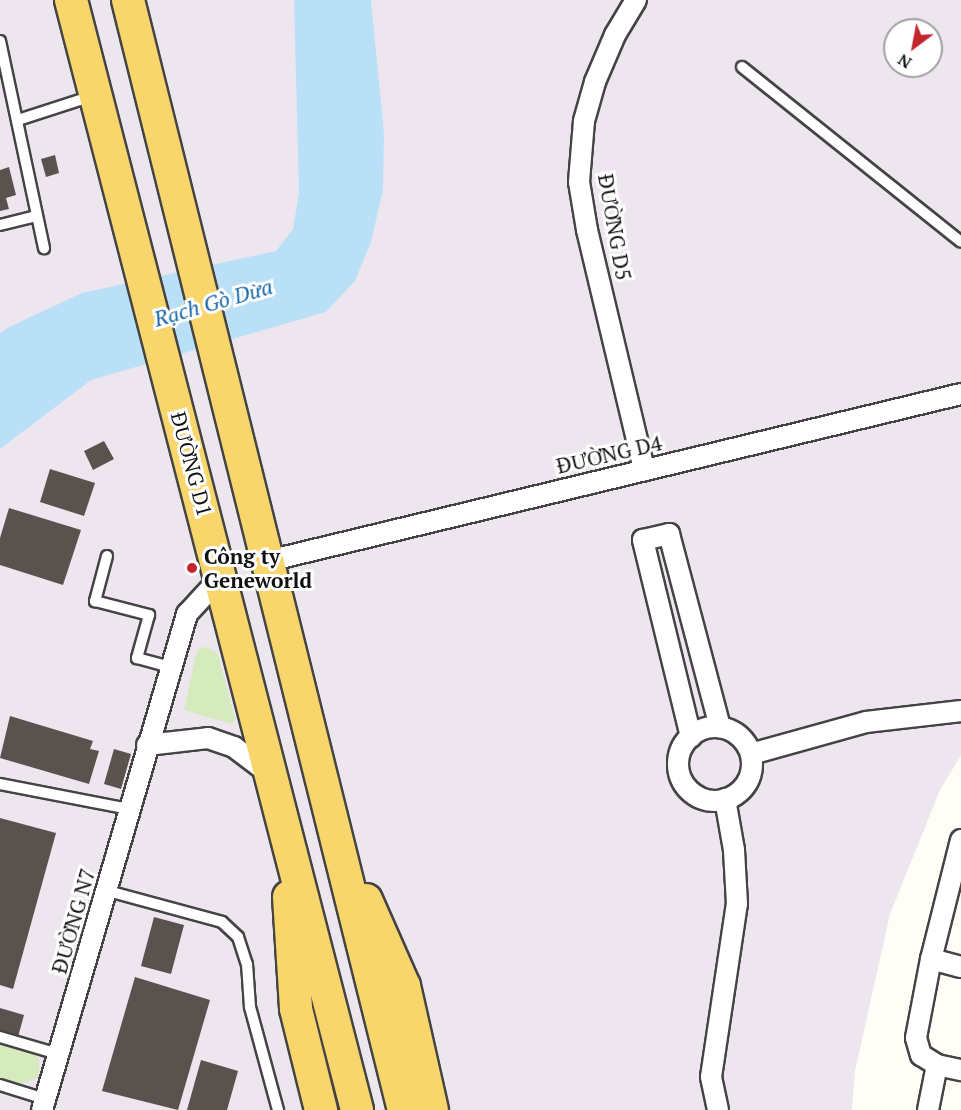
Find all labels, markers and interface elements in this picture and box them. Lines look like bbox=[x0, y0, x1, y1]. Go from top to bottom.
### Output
north arrow bbox=[883, 18, 943, 78]
text: N bbox=[894, 49, 916, 74]
street label: ĐƯỜNG D5 bbox=[593, 172, 637, 282]
water label: Rạch Gò Dừa bbox=[151, 272, 275, 332]
street label: ĐƯỜNG D1 bbox=[166, 409, 218, 519]
street label: ĐƯỜNG D4 bbox=[554, 430, 664, 478]
place label: Công ty Geneworld bbox=[204, 543, 312, 593]
marker: Công ty Geneworld bbox=[185, 561, 199, 575]
street label: ĐƯỜNG N7 bbox=[46, 866, 100, 976]

